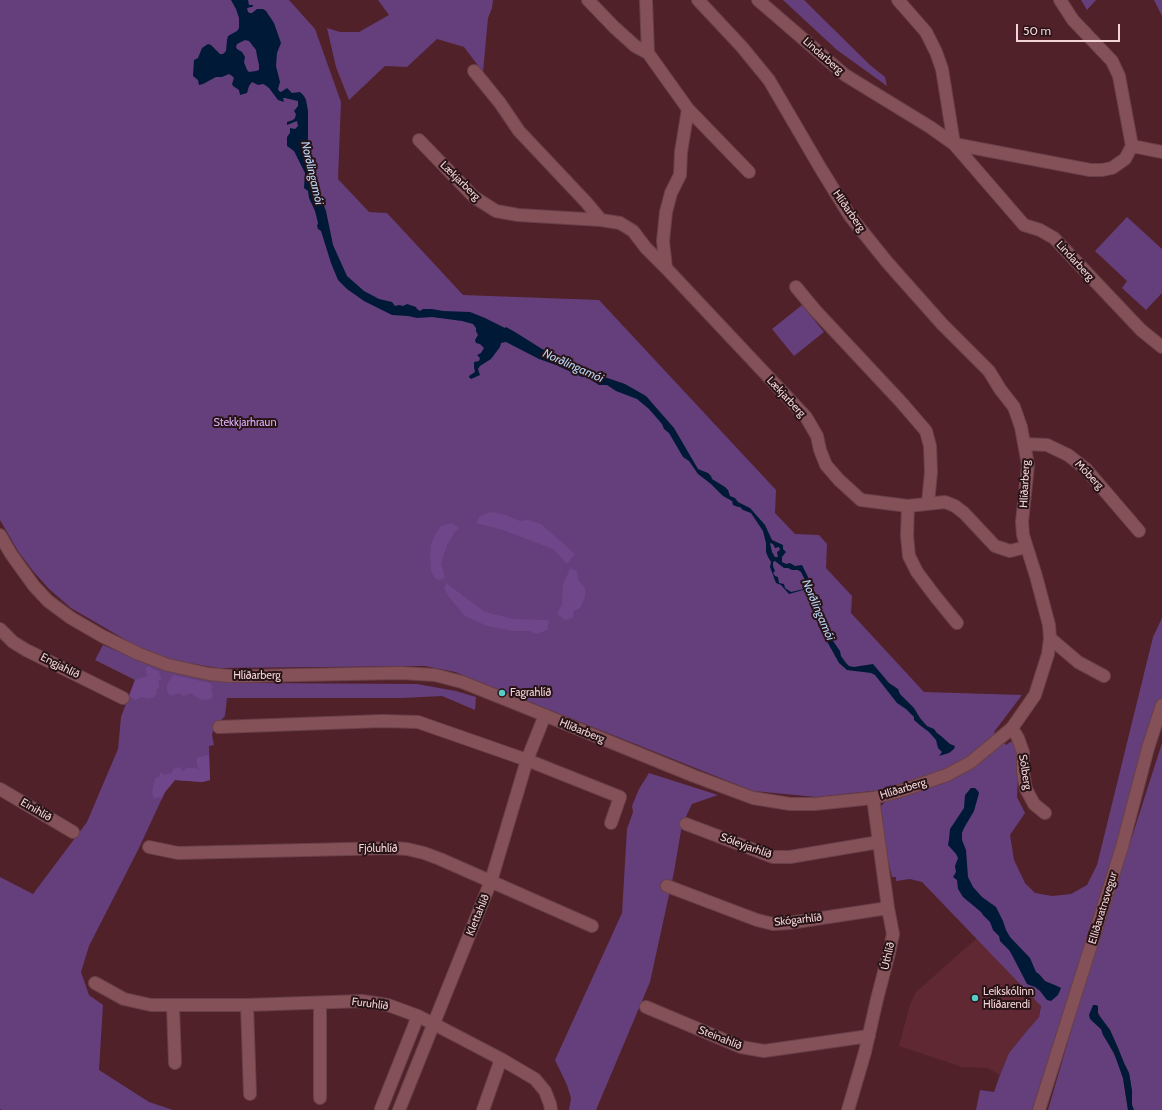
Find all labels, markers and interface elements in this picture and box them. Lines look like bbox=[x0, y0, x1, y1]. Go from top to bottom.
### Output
scale bar bbox=[1018, 16, 1122, 42]
text: 50 m bbox=[1023, 23, 1051, 38]
street label: Lindarberg bbox=[800, 35, 846, 77]
water label: Norðlingamói bbox=[298, 140, 326, 206]
street label: Lækjarberg bbox=[437, 159, 483, 203]
street label: Hlíðarberg bbox=[830, 188, 868, 234]
street label: Lindarberg bbox=[1053, 238, 1097, 284]
water label: Norðlingamói bbox=[540, 346, 606, 386]
street label: Lækjarberg bbox=[764, 374, 808, 420]
park label: Stekkjarhraun bbox=[213, 416, 277, 430]
street label: Móberg bbox=[1072, 458, 1106, 492]
street label: Hlíðarberg bbox=[1017, 460, 1033, 508]
water label: Norðlingamói bbox=[799, 577, 837, 643]
street label: Engjahlíð bbox=[38, 651, 82, 681]
street label: Hlíðarberg bbox=[233, 669, 281, 683]
place label: Fagrahlíð bbox=[510, 686, 551, 700]
marker: Fagrahlíð bbox=[497, 688, 507, 698]
street label: Hlíðarberg bbox=[557, 716, 607, 746]
street label: Sólberg bbox=[1016, 753, 1034, 791]
street label: Hlíðarberg bbox=[878, 776, 928, 802]
street label: Einihlíð bbox=[18, 796, 54, 824]
street label: Sóleyjarhlíð bbox=[718, 831, 774, 861]
street label: Fjóluhlíð bbox=[359, 842, 397, 856]
street label: Elliðavatnsvegur bbox=[1086, 870, 1120, 946]
street label: Klettahlíð bbox=[464, 892, 492, 938]
street label: Skógarhlíð bbox=[773, 911, 823, 929]
street label: Úthlíð bbox=[878, 941, 898, 971]
place label: Leikskólinn Hlíðarendi bbox=[983, 985, 1034, 1011]
marker: Leikskólinn Hlíðarendi bbox=[970, 993, 980, 1003]
street label: Furuhlíð bbox=[351, 995, 389, 1013]
street label: Steinahlíð bbox=[696, 1023, 744, 1053]

